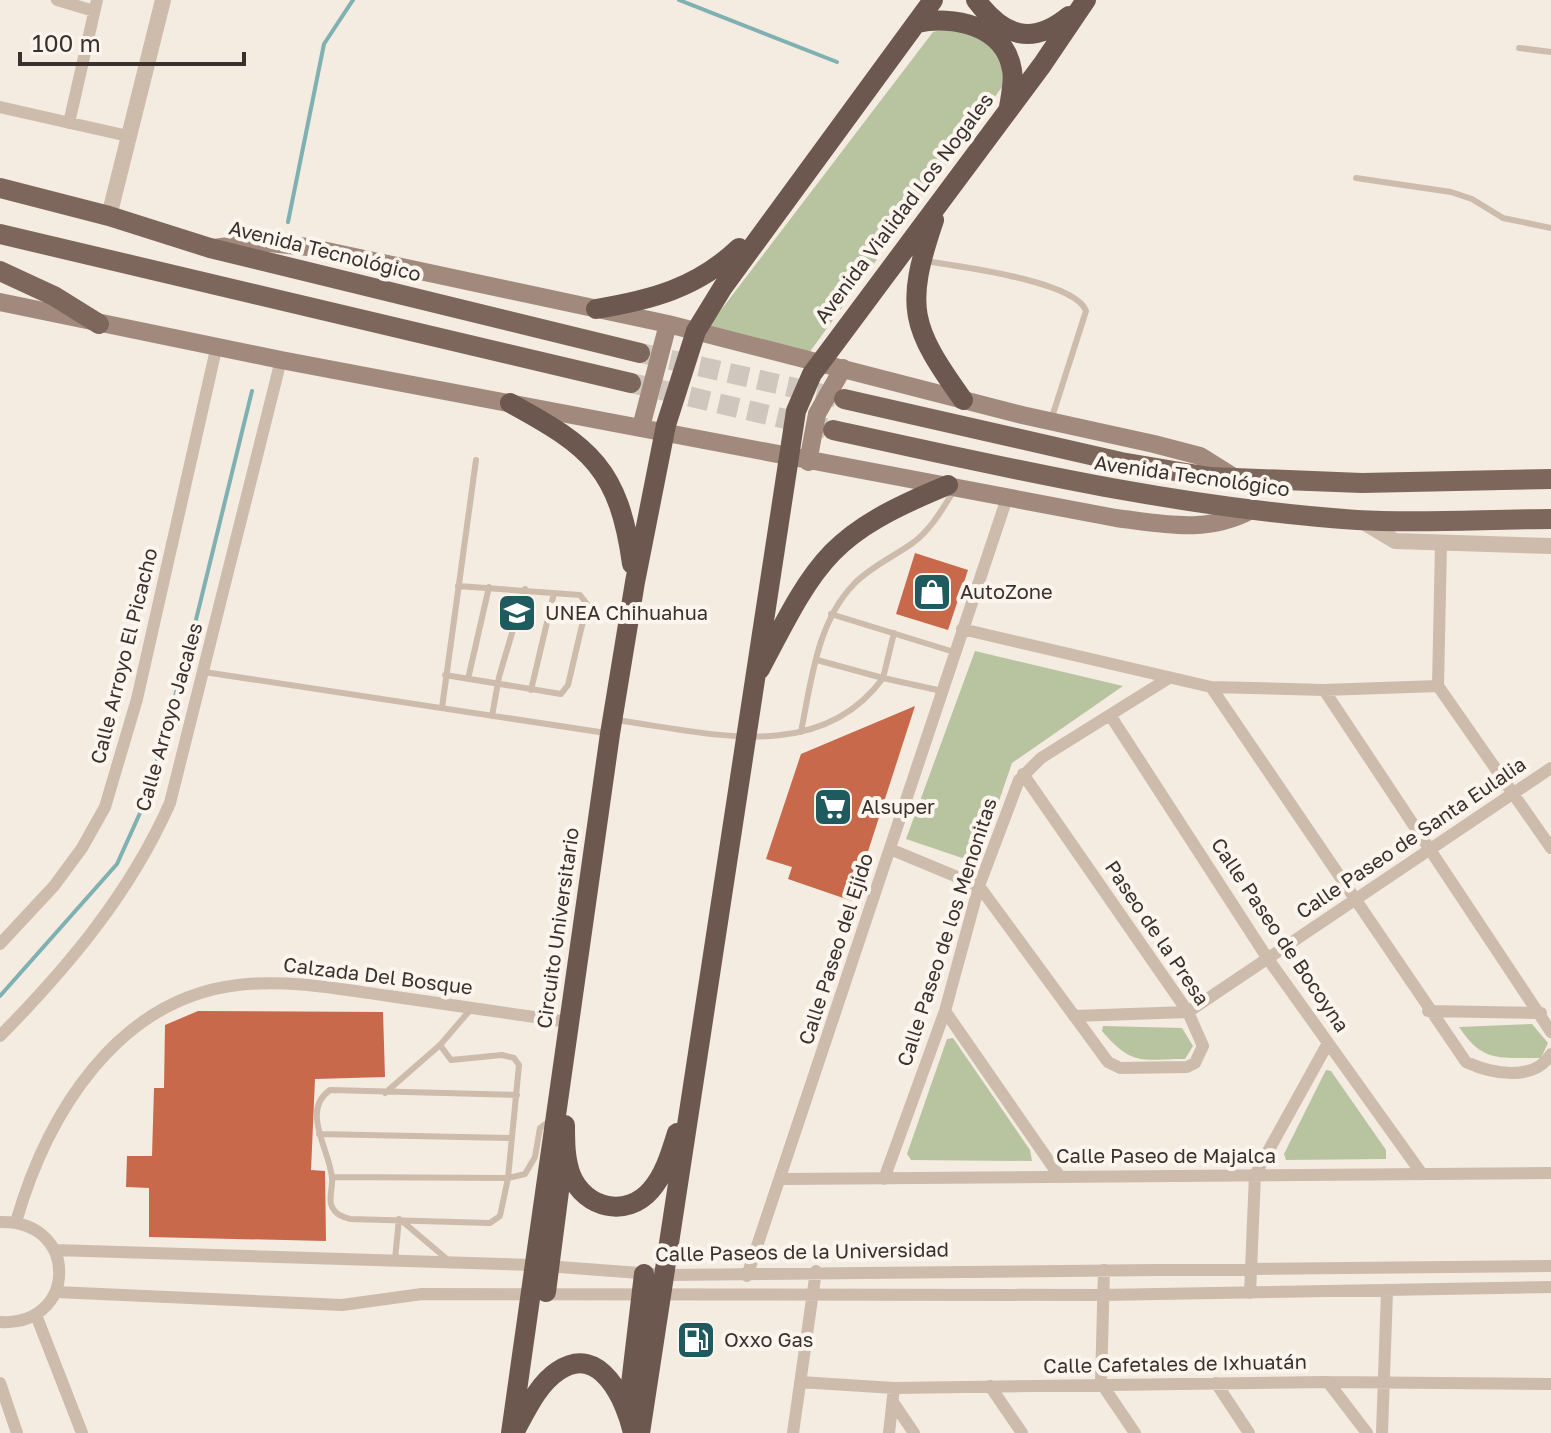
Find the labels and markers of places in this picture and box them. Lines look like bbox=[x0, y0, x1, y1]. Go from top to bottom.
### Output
shop icon: AutoZone bbox=[911, 571, 953, 613]
place label: AutoZone bbox=[960, 579, 1053, 603]
school or university icon: UNEA Chihuahua bbox=[496, 592, 538, 634]
place label: UNEA Chihuahua bbox=[545, 600, 708, 624]
supermarket icon: Alsuper bbox=[812, 786, 854, 828]
place label: Alsuper bbox=[861, 794, 935, 818]
fuel station icon: Oxxo Gas bbox=[675, 1319, 717, 1361]
place label: Oxxo Gas bbox=[724, 1327, 813, 1351]

